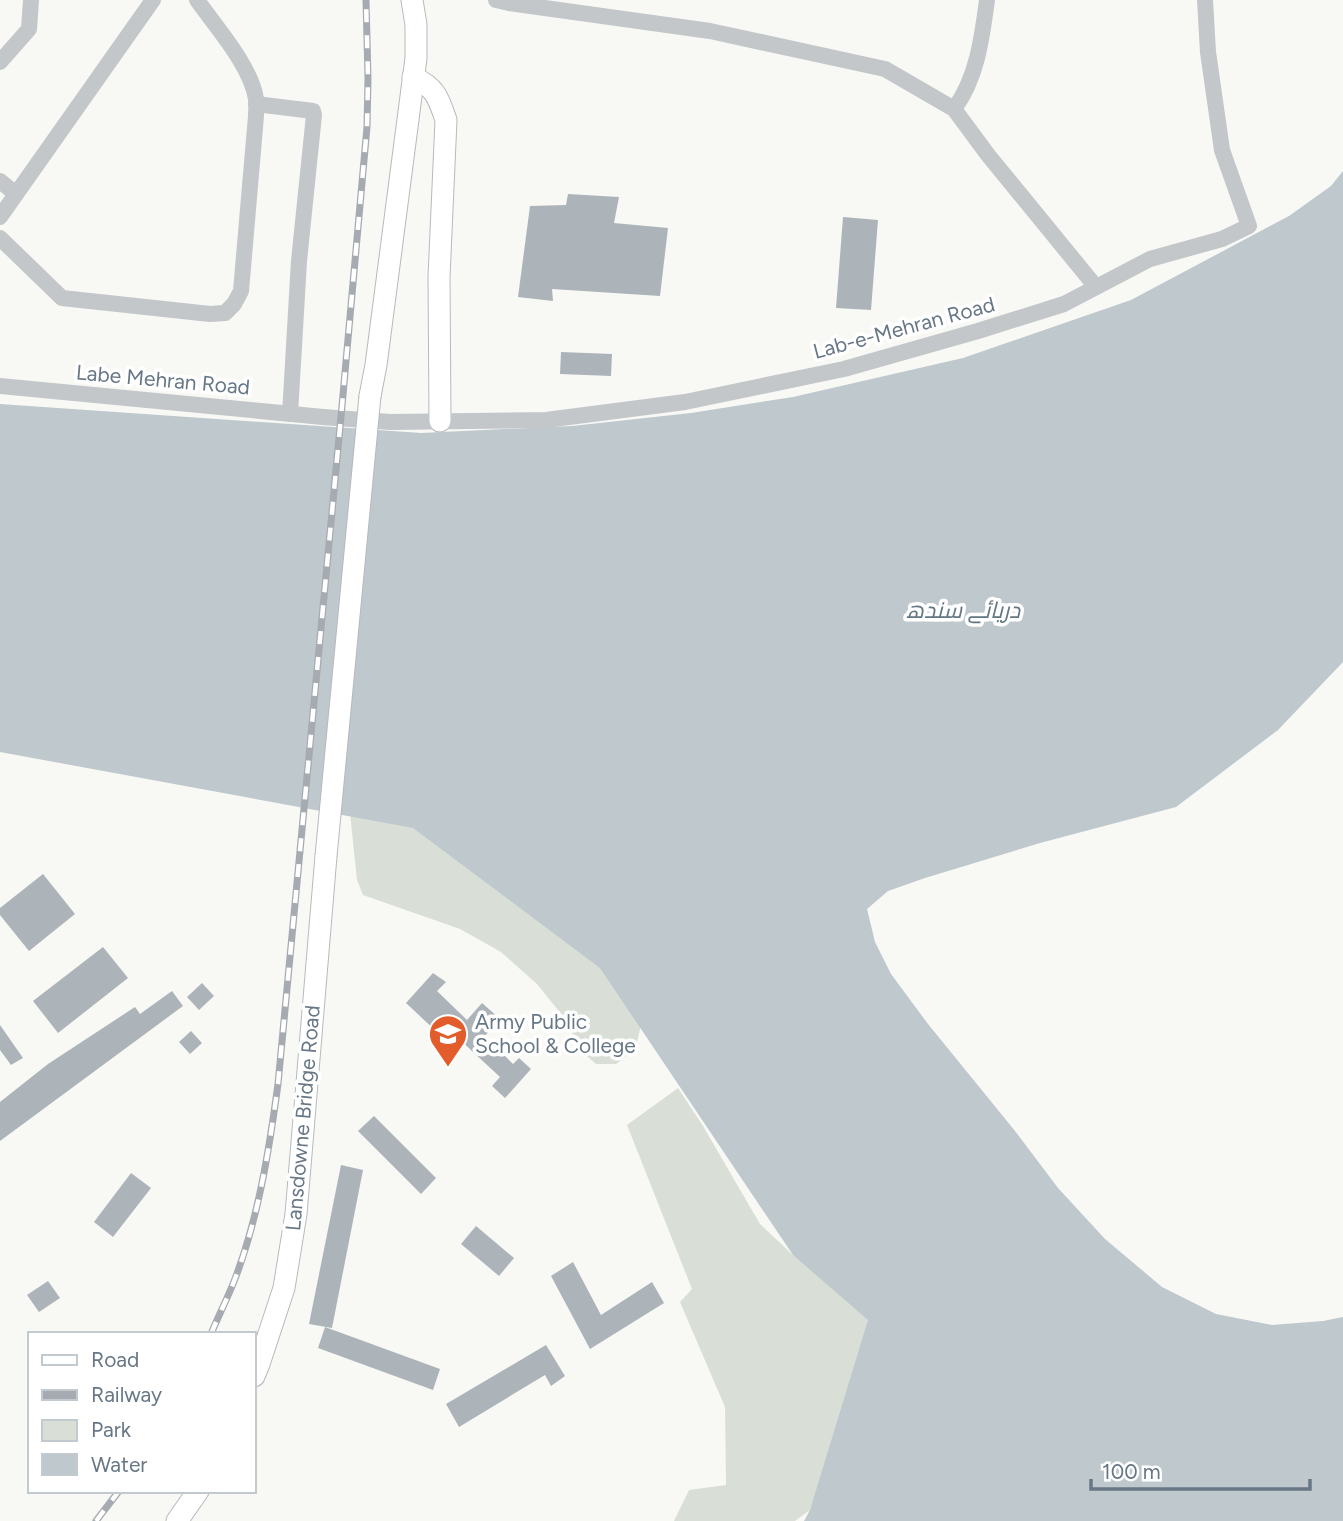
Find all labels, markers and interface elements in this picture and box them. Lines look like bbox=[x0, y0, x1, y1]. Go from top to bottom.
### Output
street label: Lab-e-Mehran Road bbox=[810, 291, 997, 364]
street label: Labe Mehran Road bbox=[75, 359, 251, 400]
water label: دریائے سندھ bbox=[906, 596, 1021, 624]
street label: Lansdowne Bridge Road bbox=[280, 1004, 325, 1232]
place label: Army Public School & College bbox=[475, 1009, 636, 1058]
school or university icon: Army Public School & College bbox=[427, 1013, 469, 1068]
legend bbox=[28, 1332, 256, 1493]
text: Road bbox=[91, 1347, 139, 1372]
text: Railway bbox=[91, 1382, 162, 1407]
text: Park bbox=[91, 1417, 132, 1442]
scale bar bbox=[1091, 1448, 1310, 1492]
text: Water bbox=[91, 1452, 147, 1477]
text: 100 m bbox=[1102, 1459, 1161, 1484]

